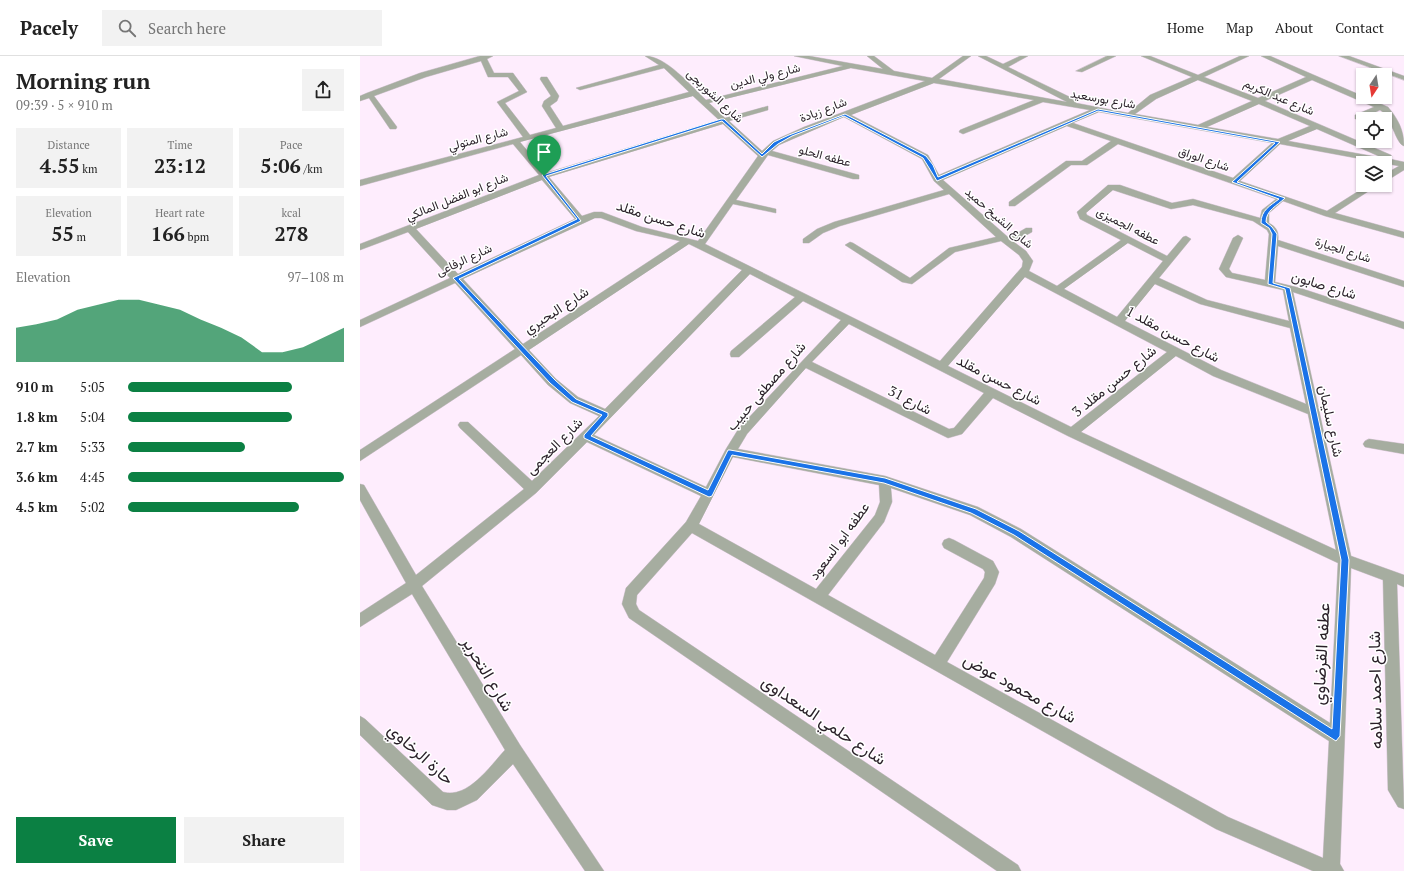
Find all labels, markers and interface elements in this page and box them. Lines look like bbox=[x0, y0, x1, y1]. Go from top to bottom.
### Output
search box bbox=[102, 10, 382, 46]
text: Pacely bbox=[20, 15, 78, 40]
icon: search bbox=[116, 17, 138, 39]
text: Search here bbox=[148, 18, 226, 38]
text: Home bbox=[1167, 18, 1204, 37]
text: Map bbox=[1226, 18, 1253, 37]
text: About bbox=[1275, 18, 1313, 37]
text: Contact bbox=[1335, 18, 1384, 37]
street label: شارع ولي الدين bbox=[728, 60, 802, 94]
text: Morning run bbox=[16, 66, 150, 95]
street label: شارع الشوربجى bbox=[682, 66, 747, 127]
north arrow bbox=[1356, 68, 1392, 104]
map controls bbox=[1356, 68, 1392, 192]
button: share bbox=[302, 69, 344, 111]
street label: شارع عبد الكريم bbox=[1241, 75, 1317, 120]
street label: شارع بورسعيد bbox=[1069, 85, 1137, 114]
street label: شارع زيادة bbox=[797, 94, 849, 127]
text: 09:39 · 5 × 910 m bbox=[16, 96, 113, 114]
button: locate bbox=[1356, 112, 1392, 148]
street label: شارع المتولي bbox=[446, 123, 510, 157]
pin bbox=[527, 135, 561, 176]
text: Distance bbox=[47, 138, 90, 152]
text: Time bbox=[167, 138, 193, 152]
text: Pace bbox=[280, 138, 303, 152]
icon: arrive bbox=[533, 141, 555, 163]
street label: عطفه الحلو bbox=[797, 141, 853, 171]
street label: شارع الوراق bbox=[1176, 143, 1232, 176]
text: 4.55 bbox=[40, 152, 80, 179]
text: 23:12 bbox=[154, 152, 206, 179]
text: 5:06 bbox=[260, 152, 301, 179]
button: layers bbox=[1356, 156, 1392, 192]
text: km bbox=[80, 162, 98, 176]
text: /km bbox=[301, 162, 323, 176]
street label: شارع ابو الفضل المالكي bbox=[404, 169, 511, 227]
street label: شارع الشيخ حميد bbox=[961, 184, 1036, 253]
street label: شارع حسن مقلد bbox=[614, 195, 708, 244]
street label: عطفه الجميزى bbox=[1094, 203, 1162, 249]
text: Elevation bbox=[46, 206, 92, 220]
text: Heart rate bbox=[155, 206, 205, 220]
text: kcal bbox=[282, 206, 301, 220]
text: 55 bbox=[51, 220, 74, 247]
text: 166 bbox=[151, 220, 185, 247]
text: 278 bbox=[274, 220, 308, 247]
text: m bbox=[74, 230, 86, 244]
text: bpm bbox=[185, 230, 209, 244]
street label: شارع الجيارة bbox=[1313, 233, 1373, 267]
street label: شارع الرفاعى bbox=[434, 240, 495, 281]
street label: شارع صابون bbox=[1289, 266, 1359, 305]
text: Elevation bbox=[16, 268, 71, 286]
text: 97–108 m bbox=[288, 268, 344, 286]
street label: شارع البحيري bbox=[519, 281, 594, 340]
street label: شارع حسن مقلد 1 bbox=[1122, 301, 1223, 368]
street label: شارع مصطفى حبيب bbox=[722, 337, 811, 436]
street label: شارع حسن مقلد 3 bbox=[1068, 341, 1161, 422]
street label: شارع حسن مقلد bbox=[953, 350, 1045, 411]
text: 910 m bbox=[16, 378, 54, 396]
text: 5:05 bbox=[80, 378, 105, 396]
street label: شارع 31 bbox=[884, 381, 935, 420]
street label: شارع سليمان bbox=[1313, 383, 1348, 459]
text: 1.8 km bbox=[16, 408, 58, 426]
text: 5:04 bbox=[80, 408, 105, 426]
street label: شارع العجمى bbox=[521, 413, 588, 480]
text: 2.7 km bbox=[16, 438, 58, 456]
text: 5:33 bbox=[80, 438, 105, 456]
text: 3.6 km bbox=[16, 468, 58, 486]
text: 4:45 bbox=[80, 468, 105, 486]
text: 4.5 km bbox=[16, 498, 58, 516]
text: 5:02 bbox=[80, 498, 105, 516]
street label: عطفه ابو السعود bbox=[804, 498, 873, 583]
street label: عطفه القرضاوي bbox=[1306, 602, 1338, 706]
street label: شارع التحرير bbox=[456, 631, 520, 716]
street label: شارع احمد سلامه bbox=[1362, 631, 1388, 749]
street label: شارع محمود عوض bbox=[959, 647, 1081, 729]
street label: شارع حلمي السعداوى bbox=[756, 669, 891, 772]
street label: حارة الرخاوي bbox=[381, 718, 459, 792]
button: Save bbox=[16, 817, 176, 863]
button: Share bbox=[184, 817, 344, 863]

